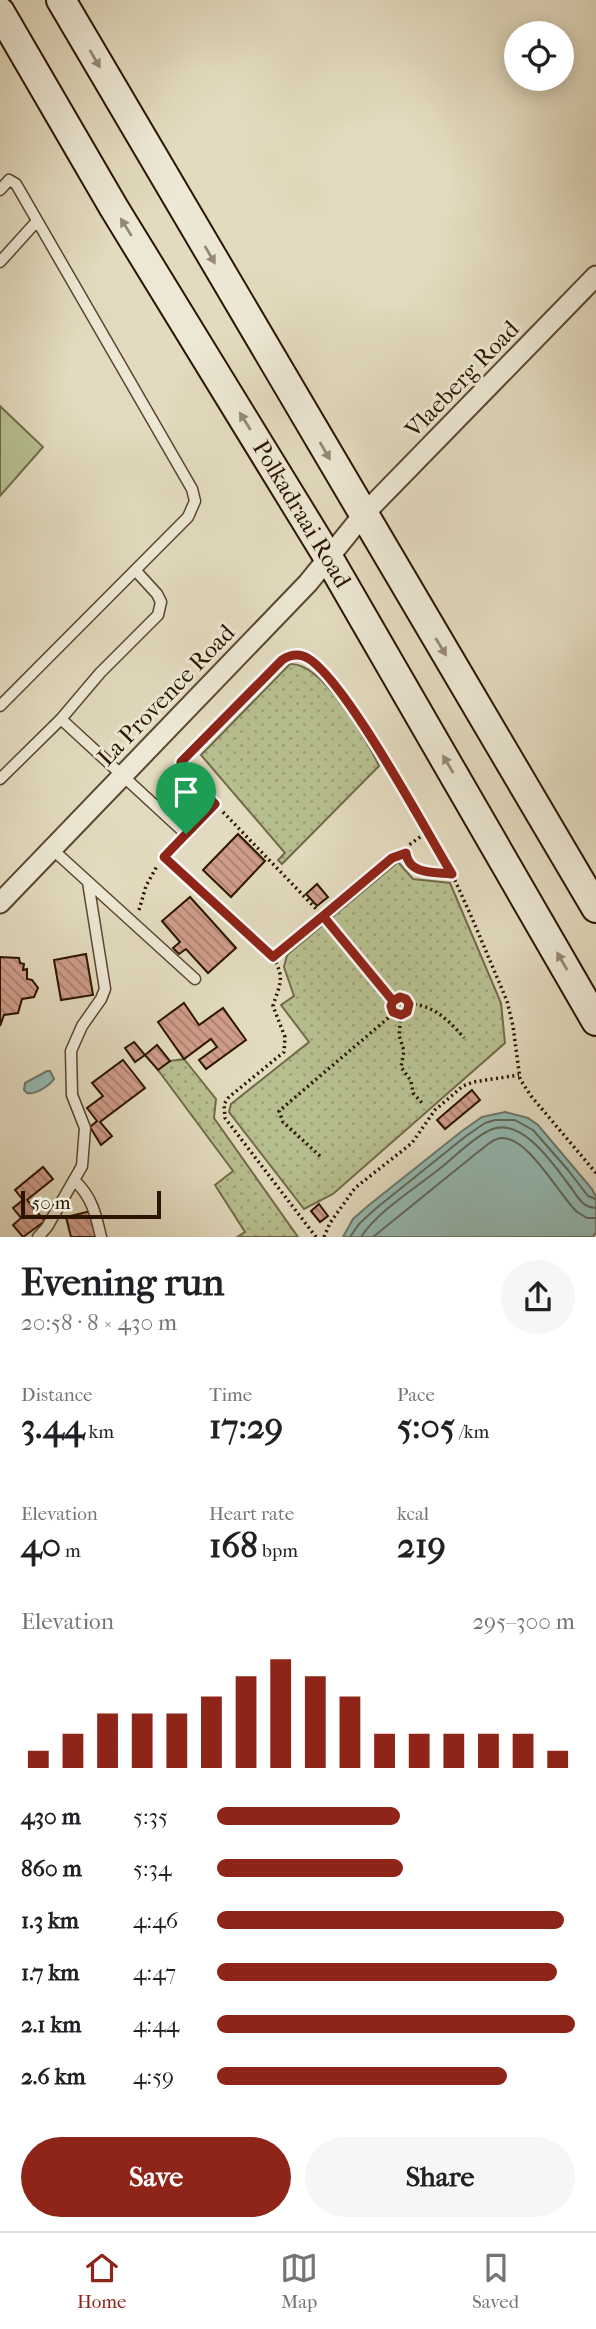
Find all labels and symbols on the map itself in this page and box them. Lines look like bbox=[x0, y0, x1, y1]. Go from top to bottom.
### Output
one-way arrow bbox=[89, 49, 101, 69]
one-way arrow bbox=[120, 217, 133, 237]
one-way arrow bbox=[204, 246, 216, 265]
street label: Vlaeberg Road bbox=[399, 314, 525, 444]
one-way arrow bbox=[239, 411, 252, 430]
street label: Polkadraai Road bbox=[247, 435, 358, 594]
one-way arrow bbox=[319, 442, 332, 461]
street label: La Provence Road bbox=[92, 618, 241, 771]
one-way arrow bbox=[435, 638, 447, 657]
one-way arrow bbox=[442, 755, 454, 774]
pin bbox=[156, 762, 216, 834]
one-way arrow bbox=[556, 952, 568, 971]
scale bar bbox=[21, 1188, 161, 1220]

